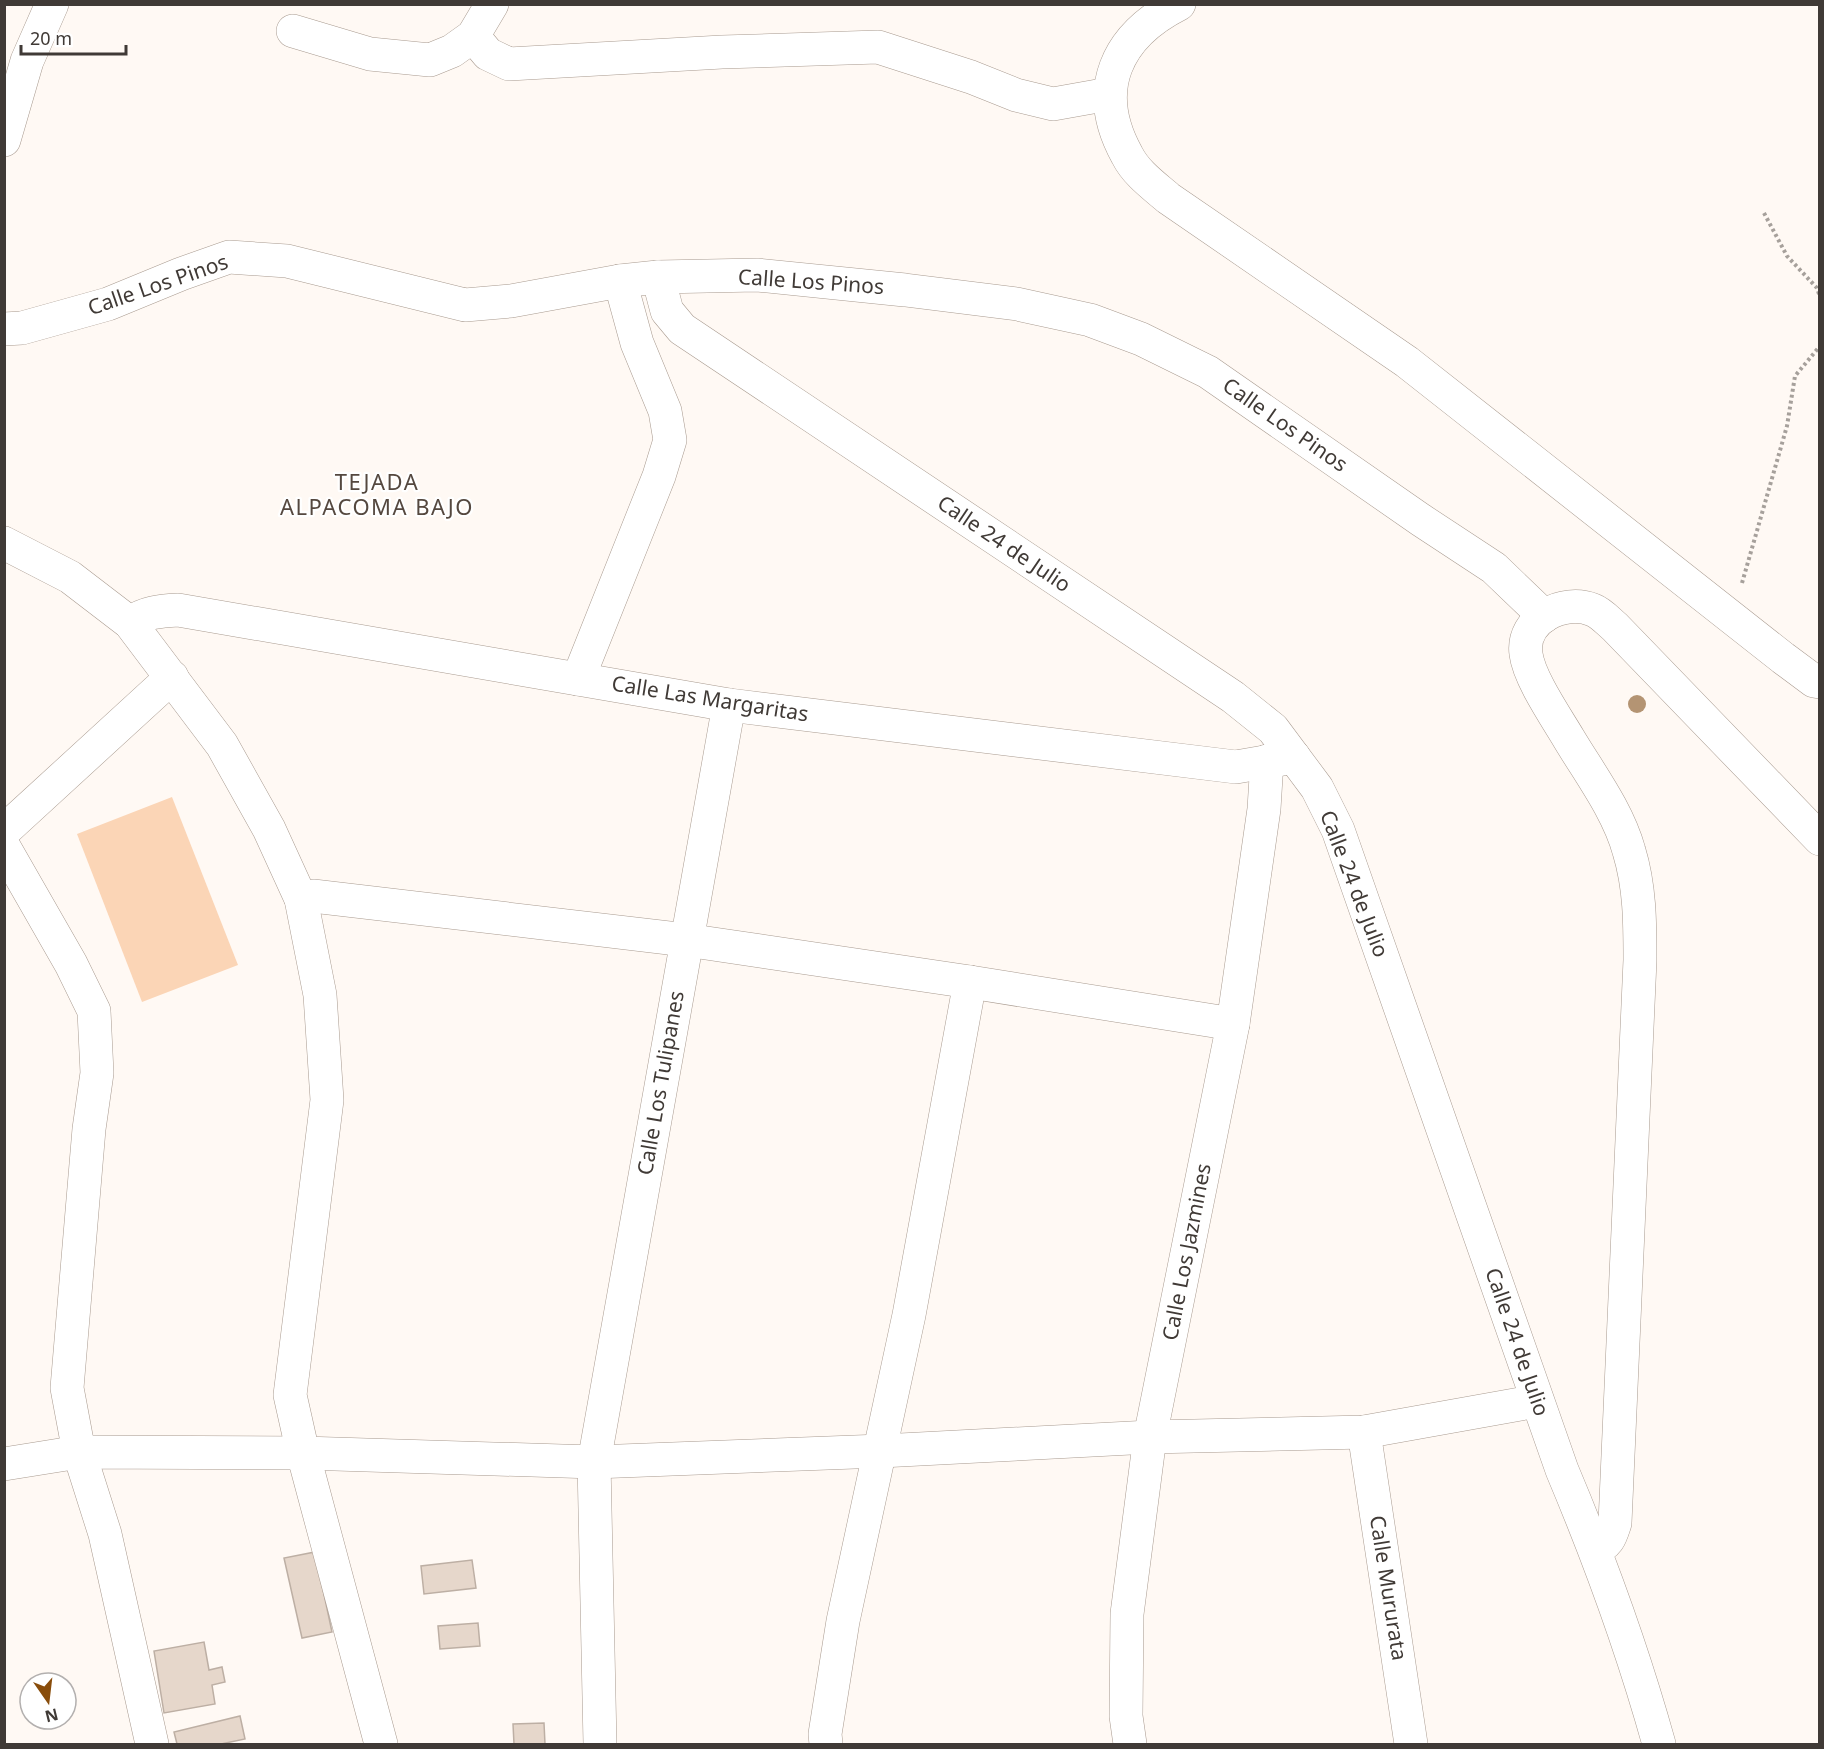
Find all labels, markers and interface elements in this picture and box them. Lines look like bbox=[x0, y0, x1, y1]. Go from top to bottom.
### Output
scale bar bbox=[21, 18, 126, 56]
text: 20 m bbox=[30, 26, 72, 50]
street label: Calle Los Pinos bbox=[84, 247, 231, 321]
street label: Calle Los Pinos bbox=[737, 262, 885, 300]
street label: Calle Los Pinos bbox=[1218, 371, 1354, 478]
district label: TEJADA ALPACOMA BAJO bbox=[280, 466, 474, 521]
street label: Calle 24 de Julio bbox=[932, 488, 1077, 598]
street label: Calle Las Margaritas bbox=[610, 669, 811, 727]
street label: Calle 24 de Julio bbox=[1314, 806, 1396, 961]
street label: Calle Los Tulipanes bbox=[630, 989, 690, 1177]
street label: Calle Los Jazmines bbox=[1155, 1161, 1217, 1343]
street label: Calle 24 de Julio bbox=[1479, 1264, 1556, 1420]
street label: Calle Mururata bbox=[1364, 1513, 1414, 1662]
north arrow bbox=[18, 1671, 78, 1731]
text: N bbox=[43, 1703, 61, 1728]

